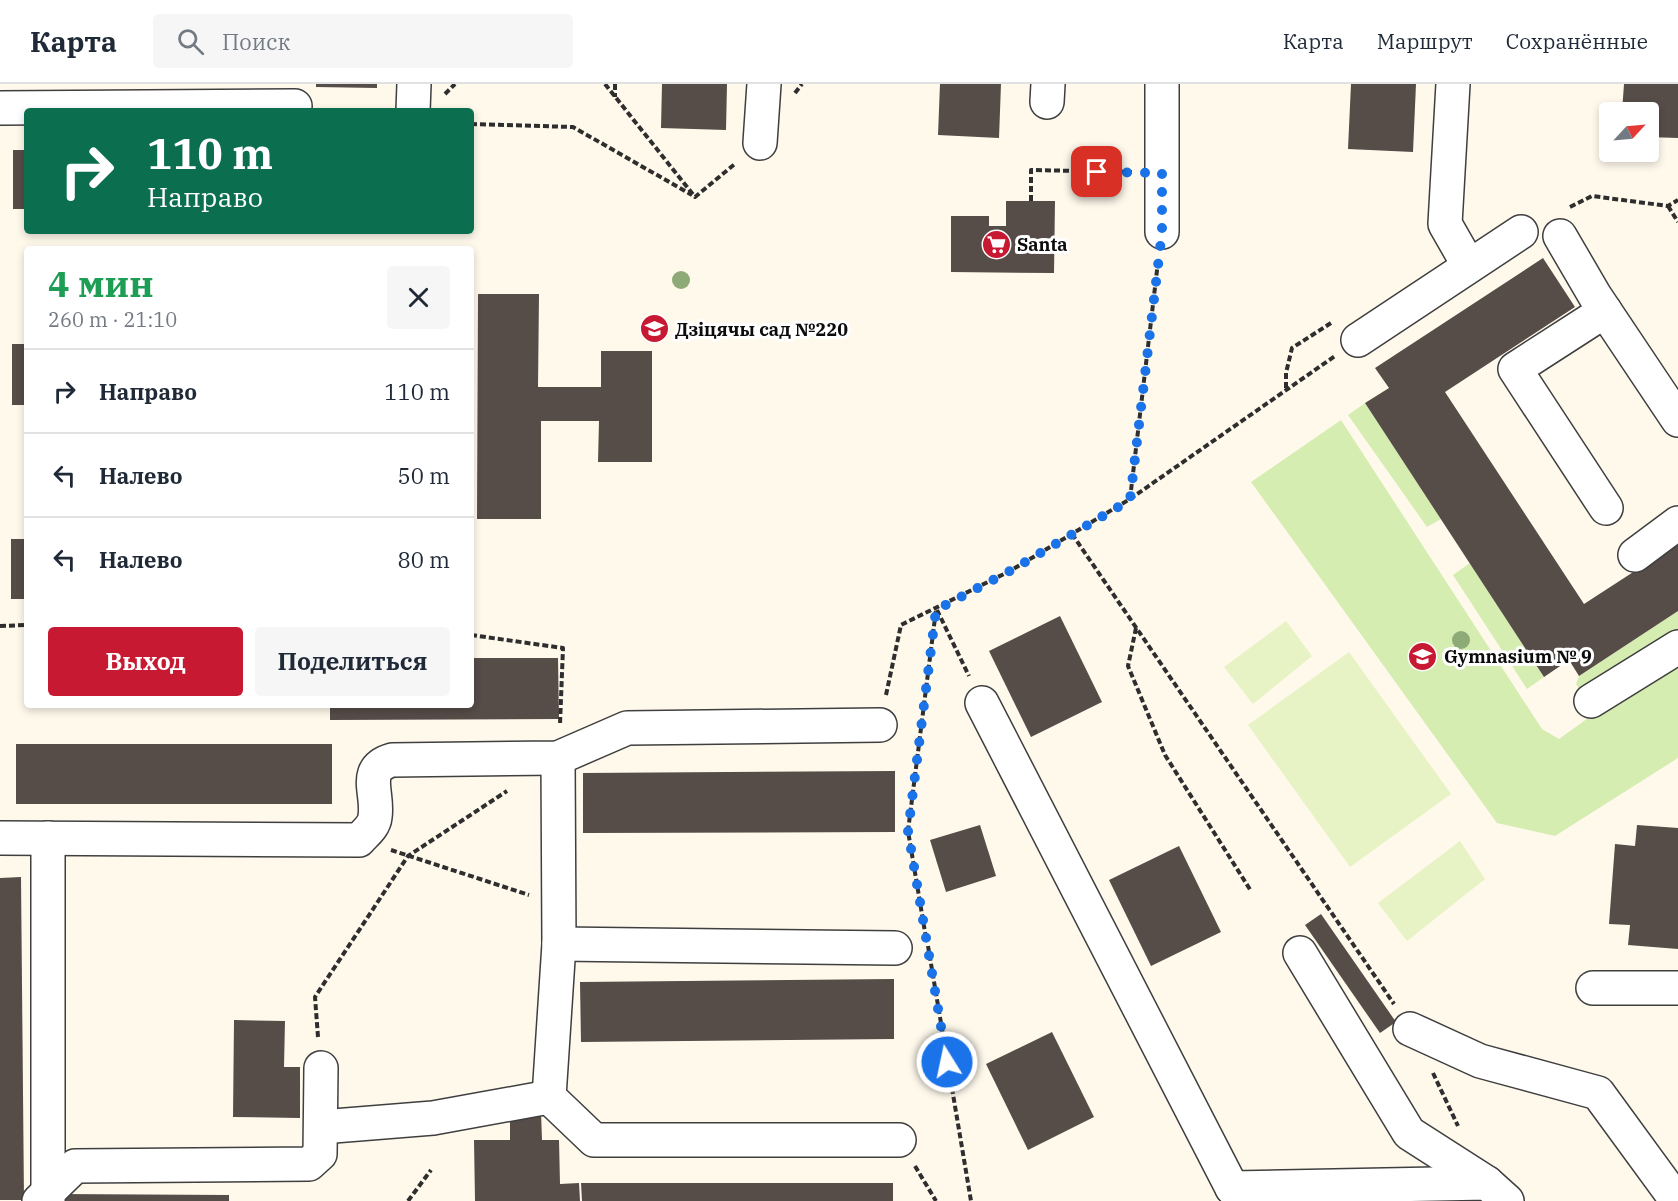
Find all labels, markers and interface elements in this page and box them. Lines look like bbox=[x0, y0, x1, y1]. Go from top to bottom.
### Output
search box bbox=[153, 14, 573, 68]
text: Карта bbox=[30, 23, 117, 60]
icon: search bbox=[174, 25, 207, 58]
text: Поиск bbox=[222, 27, 290, 56]
text: Карта bbox=[1283, 27, 1344, 55]
text: Маршрут bbox=[1377, 27, 1473, 55]
text: Сохранённые bbox=[1506, 27, 1648, 55]
north arrow bbox=[1599, 102, 1659, 162]
map controls bbox=[1599, 102, 1659, 162]
text: 110 m bbox=[147, 126, 273, 181]
icon: right bbox=[48, 132, 126, 210]
pin bbox=[1071, 146, 1122, 197]
icon: arrive bbox=[1080, 155, 1113, 188]
text: Направо bbox=[147, 179, 263, 214]
supermarket icon: Santa bbox=[980, 228, 1012, 260]
place label: Santa bbox=[1017, 233, 1068, 256]
text: 4 мин bbox=[48, 260, 154, 307]
button: close bbox=[387, 266, 450, 329]
text: 260 m · 21:10 bbox=[48, 306, 177, 333]
school or university icon: Дзіцячы сад №220 bbox=[638, 313, 670, 345]
place label: Дзіцячы сад №220 bbox=[675, 318, 848, 341]
icon: right bbox=[48, 375, 81, 408]
text: Направо bbox=[99, 377, 197, 406]
text: 110 m bbox=[384, 377, 450, 406]
icon: left bbox=[48, 459, 81, 492]
text: Налево bbox=[99, 461, 183, 490]
text: 50 m bbox=[398, 461, 450, 490]
icon: left bbox=[48, 543, 81, 576]
text: Налево bbox=[99, 545, 183, 574]
text: 80 m bbox=[398, 545, 450, 574]
button: Выход bbox=[48, 627, 243, 696]
button: Поделиться bbox=[255, 627, 450, 696]
school or university icon: Gymnasium № 9 bbox=[1407, 640, 1439, 672]
place label: Gymnasium № 9 bbox=[1444, 645, 1592, 668]
position arrow bbox=[915, 1030, 979, 1094]

